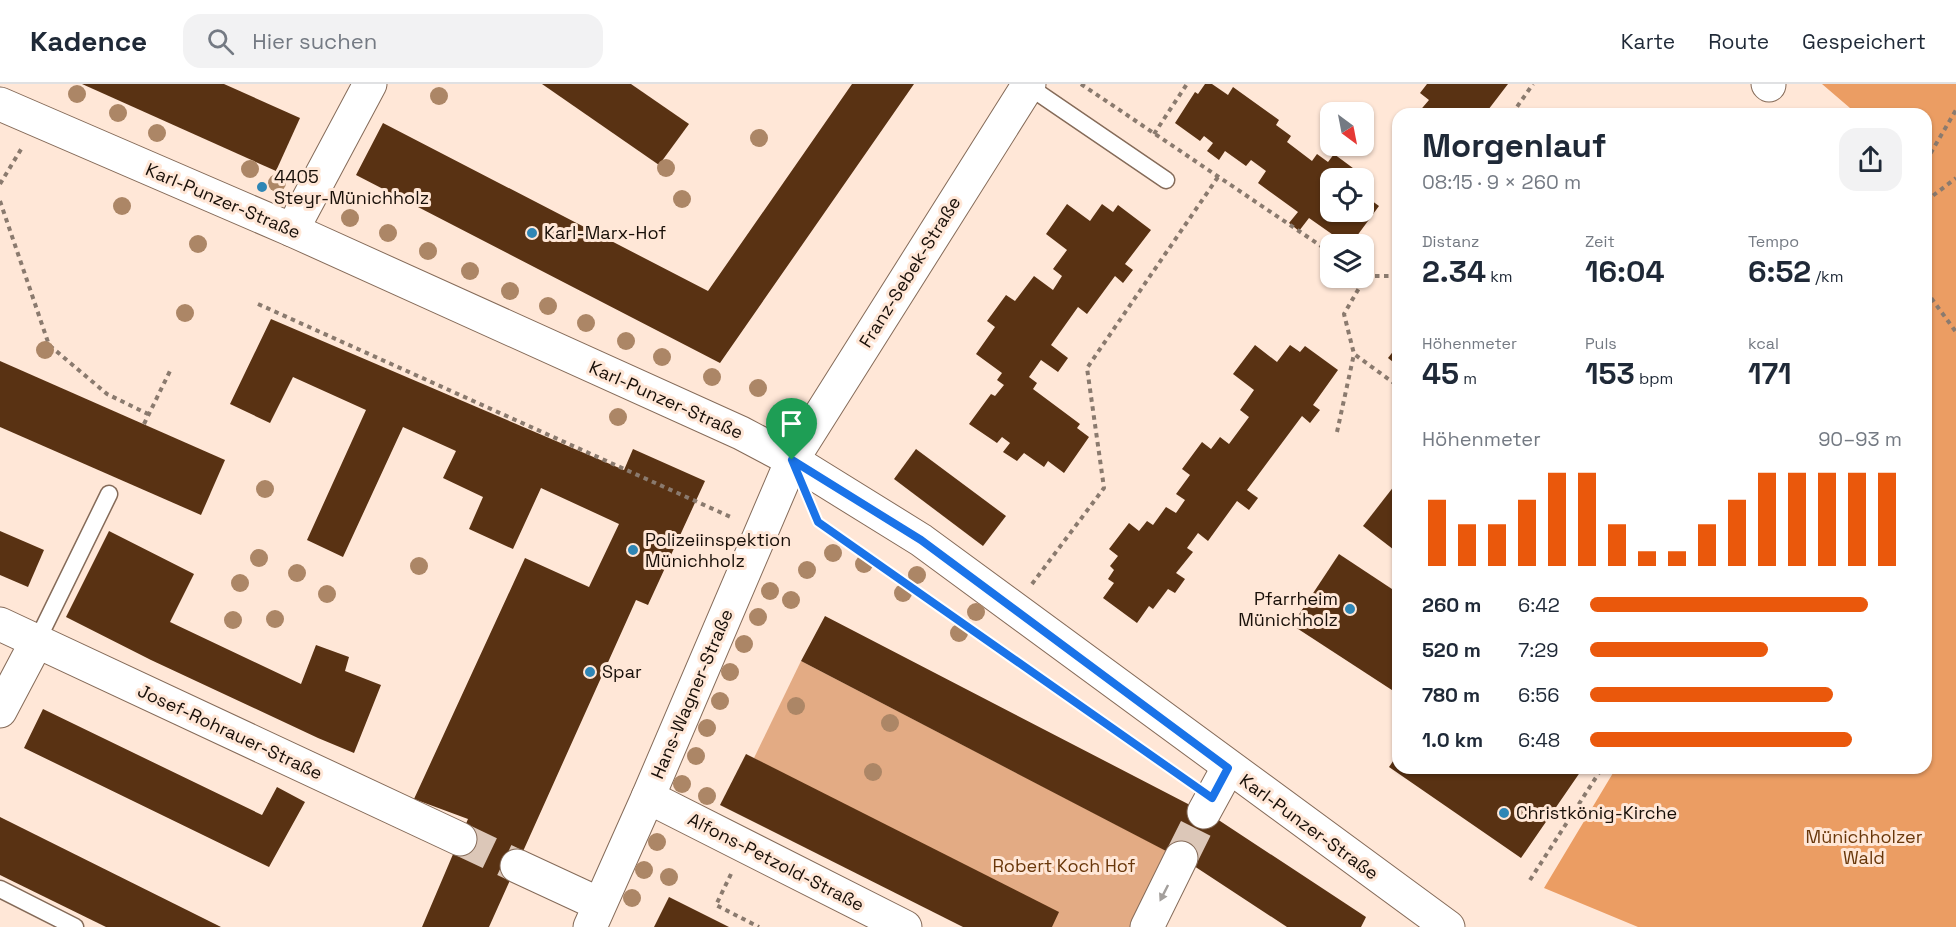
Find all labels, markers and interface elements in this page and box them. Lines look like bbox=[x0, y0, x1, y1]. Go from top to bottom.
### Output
search box bbox=[183, 14, 603, 68]
text: Kadence bbox=[30, 23, 147, 59]
icon: search bbox=[204, 25, 237, 58]
text: Hier suchen bbox=[252, 27, 377, 55]
text: Karte bbox=[1621, 28, 1675, 55]
text: Route bbox=[1708, 28, 1769, 55]
text: Gespeichert bbox=[1802, 28, 1926, 55]
north arrow bbox=[1320, 102, 1374, 156]
map controls bbox=[1320, 102, 1374, 288]
text: Morgenlauf bbox=[1422, 125, 1606, 167]
button: share bbox=[1839, 128, 1902, 191]
street label: Karl-Punzer-Straße bbox=[142, 158, 304, 244]
place label: 4405 Steyr-Münichholz bbox=[274, 165, 429, 209]
button: locate bbox=[1320, 168, 1374, 222]
text: 08:15 · 9 × 260 m bbox=[1422, 169, 1581, 195]
marker: 4405 Steyr-Münichholz bbox=[255, 180, 269, 194]
street label: Franz-Sebek-Straße bbox=[854, 192, 965, 352]
place label: Karl-Marx-Hof bbox=[544, 221, 666, 244]
marker: Karl-Marx-Hof bbox=[525, 226, 539, 240]
text: Distanz bbox=[1422, 231, 1479, 252]
text: Zeit bbox=[1585, 231, 1615, 252]
text: Tempo bbox=[1748, 231, 1799, 252]
button: layers bbox=[1320, 234, 1374, 288]
text: 2.34 bbox=[1422, 252, 1486, 291]
text: 16:04 bbox=[1585, 252, 1665, 291]
text: 6:52 bbox=[1748, 252, 1811, 291]
text: km bbox=[1486, 266, 1513, 287]
text: /km bbox=[1811, 266, 1843, 287]
text: Höhenmeter bbox=[1422, 333, 1517, 354]
text: Puls bbox=[1585, 333, 1617, 354]
text: kcal bbox=[1748, 333, 1779, 354]
text: 45 bbox=[1422, 354, 1459, 393]
text: 153 bbox=[1585, 354, 1635, 393]
text: 171 bbox=[1748, 354, 1791, 393]
street label: Karl-Punzer-Straße bbox=[586, 355, 747, 444]
text: m bbox=[1459, 368, 1477, 389]
text: bpm bbox=[1635, 368, 1673, 389]
pin bbox=[766, 398, 817, 460]
icon: arrive bbox=[775, 407, 808, 440]
text: Höhenmeter bbox=[1422, 426, 1541, 452]
text: 90–93 m bbox=[1818, 426, 1902, 452]
place label: Polizeiinspektion Münichholz bbox=[645, 528, 791, 572]
marker: Polizeiinspektion Münichholz bbox=[626, 543, 640, 557]
place label: Pfarrheim Münichholz bbox=[1238, 587, 1338, 631]
text: 260 m bbox=[1422, 592, 1481, 618]
text: 6:42 bbox=[1518, 592, 1560, 618]
marker: Pfarrheim Münichholz bbox=[1343, 602, 1357, 616]
street label: Hans-Wagner-Straße bbox=[645, 605, 738, 782]
text: 520 m bbox=[1422, 637, 1481, 663]
text: 7:29 bbox=[1518, 637, 1559, 663]
place label: Spar bbox=[602, 660, 642, 683]
marker: Spar bbox=[583, 665, 597, 679]
street label: Josef-Rohrauer-Straße bbox=[134, 679, 326, 785]
text: 780 m bbox=[1422, 682, 1480, 708]
text: 6:56 bbox=[1518, 682, 1560, 708]
text: 1.0 km bbox=[1422, 727, 1483, 753]
text: 6:48 bbox=[1518, 727, 1560, 753]
street label: Karl-Punzer-Straße bbox=[1235, 769, 1383, 885]
place label: Christkönig-Kirche bbox=[1516, 801, 1677, 824]
marker: Christkönig-Kirche bbox=[1497, 806, 1511, 820]
street label: Alfons-Petzold-Straße bbox=[684, 807, 868, 916]
park label: Münichholzer Wald bbox=[1806, 825, 1923, 869]
park label: Robert Koch Hof bbox=[992, 854, 1136, 877]
one-way arrow bbox=[1159, 884, 1168, 901]

